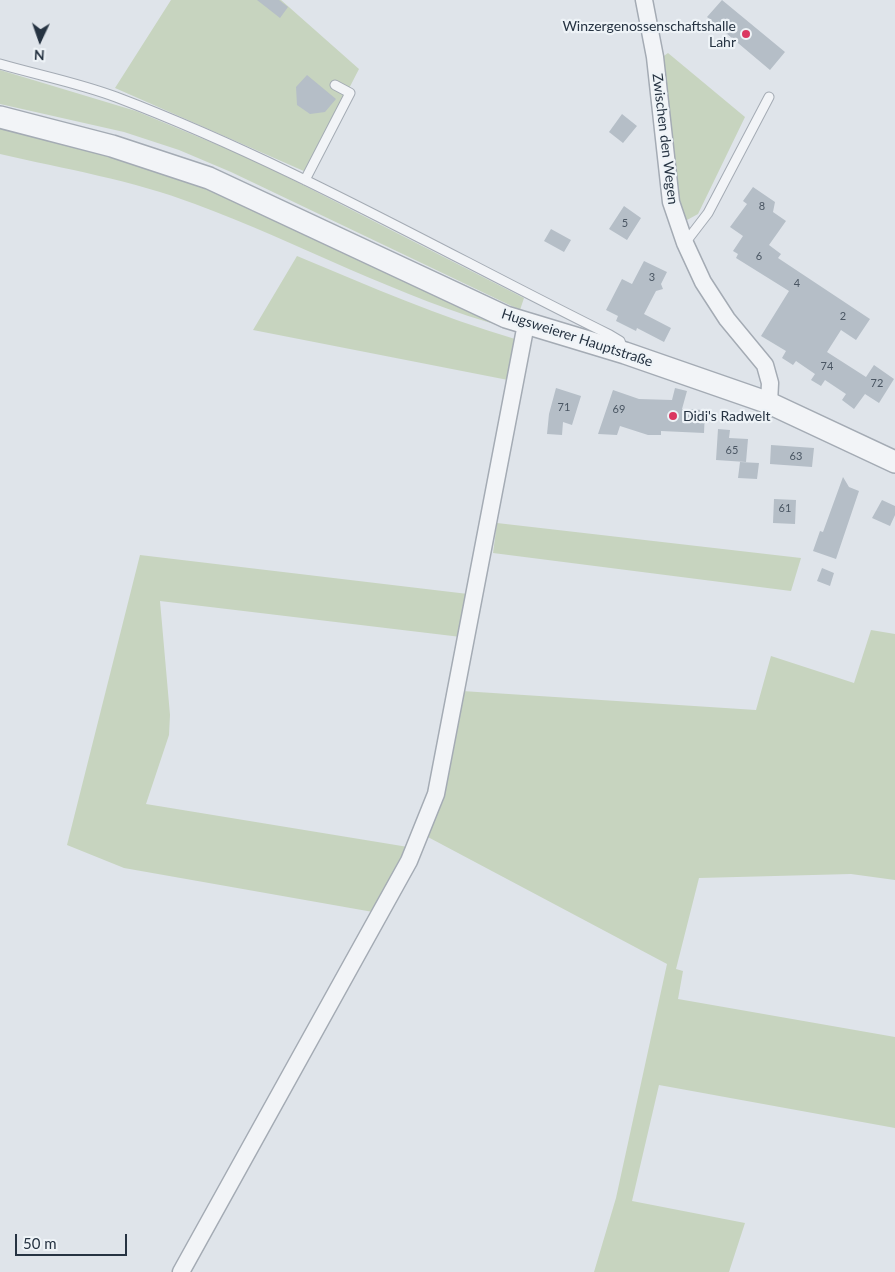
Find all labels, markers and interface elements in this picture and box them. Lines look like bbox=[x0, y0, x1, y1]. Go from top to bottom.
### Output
north arrow bbox=[15, 15, 65, 65]
place label: Winzergenossenschaftshalle Lahr bbox=[562, 18, 736, 50]
marker: Winzergenossenschaftshalle Lahr bbox=[740, 28, 752, 40]
text: N bbox=[33, 47, 45, 64]
street label: Zwischen den Wegen bbox=[649, 73, 681, 205]
house number: 8 bbox=[759, 199, 765, 213]
house number: 5 bbox=[622, 216, 628, 230]
house number: 6 bbox=[756, 249, 762, 263]
house number: 3 bbox=[649, 270, 655, 284]
house number: 4 bbox=[794, 276, 800, 290]
street label: Hugsweierer Hauptstraße bbox=[499, 306, 655, 370]
house number: 2 bbox=[840, 309, 846, 323]
house number: 74 bbox=[821, 359, 833, 373]
house number: 72 bbox=[871, 376, 883, 390]
house number: 71 bbox=[558, 400, 570, 414]
house number: 69 bbox=[613, 402, 625, 416]
place label: Didi's Radwelt bbox=[683, 408, 771, 424]
marker: Didi's Radwelt bbox=[667, 410, 679, 422]
house number: 65 bbox=[726, 443, 738, 457]
house number: 63 bbox=[790, 449, 802, 463]
house number: 61 bbox=[779, 501, 791, 515]
scale bar bbox=[18, 1224, 130, 1256]
text: 50 m bbox=[23, 1234, 57, 1252]

